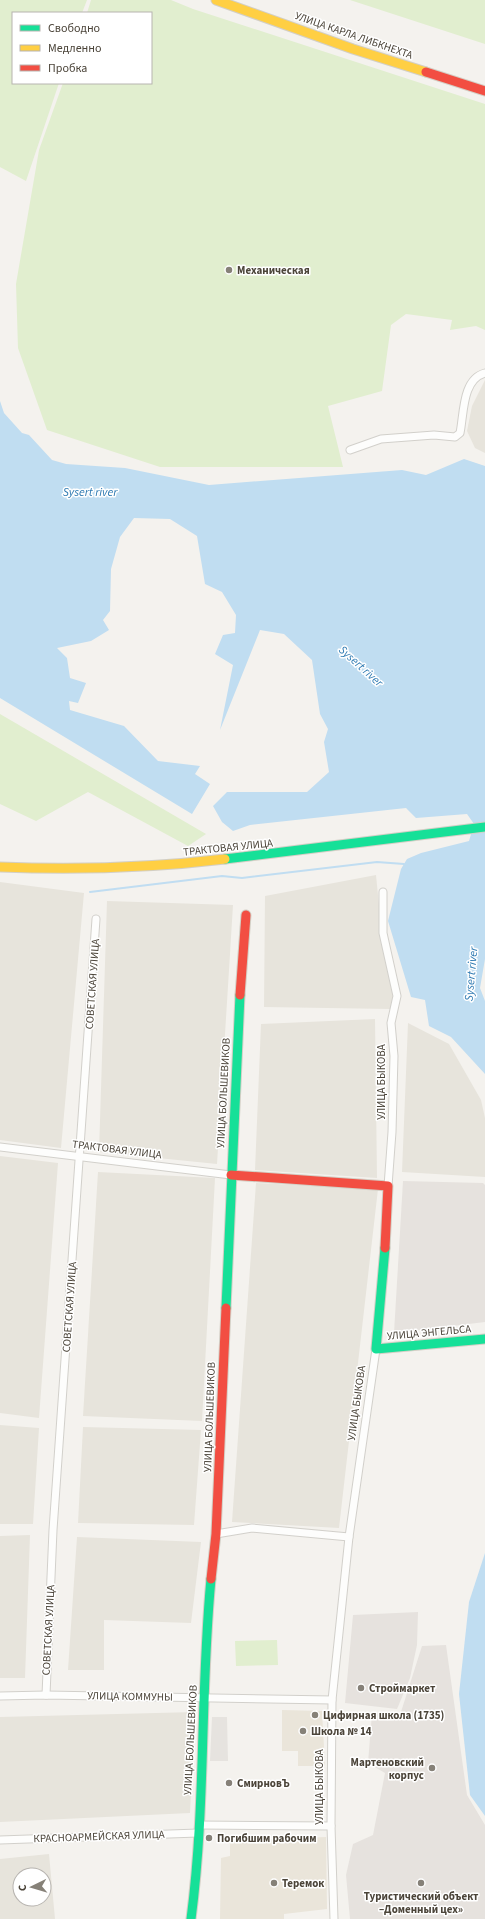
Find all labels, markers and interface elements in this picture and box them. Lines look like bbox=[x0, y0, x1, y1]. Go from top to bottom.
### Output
street label: УЛИЦА КАРЛА ЛИБКНЕХТА bbox=[293, 8, 415, 63]
legend bbox=[12, 12, 152, 84]
text: Свободно bbox=[48, 20, 100, 37]
text: Медленно bbox=[48, 40, 102, 57]
text: Пробка bbox=[48, 60, 87, 77]
place label: Механическая bbox=[237, 263, 310, 278]
marker: Механическая bbox=[224, 265, 234, 275]
water label: Sysert river bbox=[63, 484, 118, 501]
water label: Sysert river bbox=[335, 642, 387, 692]
street label: ТРАКТОВАЯ УЛИЦА bbox=[182, 835, 274, 860]
street label: СОВЕТСКАЯ УЛИЦА bbox=[82, 938, 103, 1030]
water label: Sysert river bbox=[461, 945, 482, 1002]
street label: УЛИЦА БОЛЬШЕВИКОВ bbox=[213, 1037, 234, 1149]
street label: УЛИЦА БЫКОВА bbox=[374, 1044, 389, 1120]
street label: ТРАКТОВАЯ УЛИЦА bbox=[71, 1137, 163, 1162]
street label: СОВЕТСКАЯ УЛИЦА bbox=[59, 1261, 80, 1353]
street label: УЛИЦА ЭНГЕЛЬСА bbox=[386, 1321, 472, 1344]
street label: УЛИЦА БОЛЬШЕВИКОВ bbox=[200, 1361, 219, 1472]
street label: УЛИЦА БЫКОВА bbox=[344, 1365, 369, 1442]
street label: СОВЕТСКАЯ УЛИЦА bbox=[39, 1584, 58, 1676]
place label: Строймаркет bbox=[369, 1681, 436, 1696]
marker: Строймаркет bbox=[356, 1683, 366, 1693]
street label: УЛИЦА БОЛЬШЕВИКОВ bbox=[180, 1684, 201, 1796]
street label: УЛИЦА КОММУНЫ bbox=[87, 1688, 173, 1705]
place label: Цифирная школа (1735) bbox=[323, 1708, 444, 1723]
marker: Цифирная школа (1735) bbox=[310, 1710, 320, 1720]
place label: Школа № 14 bbox=[311, 1724, 372, 1739]
marker: Школа № 14 bbox=[298, 1726, 308, 1736]
street label: УЛИЦА БЫКОВА bbox=[312, 1749, 327, 1825]
place label: Мартеновский корпус bbox=[351, 1755, 424, 1783]
marker: Мартеновский корпус bbox=[427, 1763, 437, 1773]
place label: СмирновЪ bbox=[237, 1776, 290, 1791]
marker: СмирновЪ bbox=[224, 1778, 234, 1788]
street label: КРАСНОАРМЕЙСКАЯ УЛИЦА bbox=[33, 1827, 165, 1846]
place label: Погибшим рабочим bbox=[217, 1831, 316, 1846]
marker: Погибшим рабочим bbox=[204, 1833, 214, 1843]
north arrow bbox=[12, 1867, 52, 1907]
place label: Теремок bbox=[282, 1876, 324, 1891]
marker: Теремок bbox=[269, 1878, 279, 1888]
marker: Туристический объект –Доменный цех» bbox=[416, 1878, 426, 1888]
text: С bbox=[15, 1883, 30, 1892]
place label: Туристический объект –Доменный цех» bbox=[364, 1889, 479, 1917]

